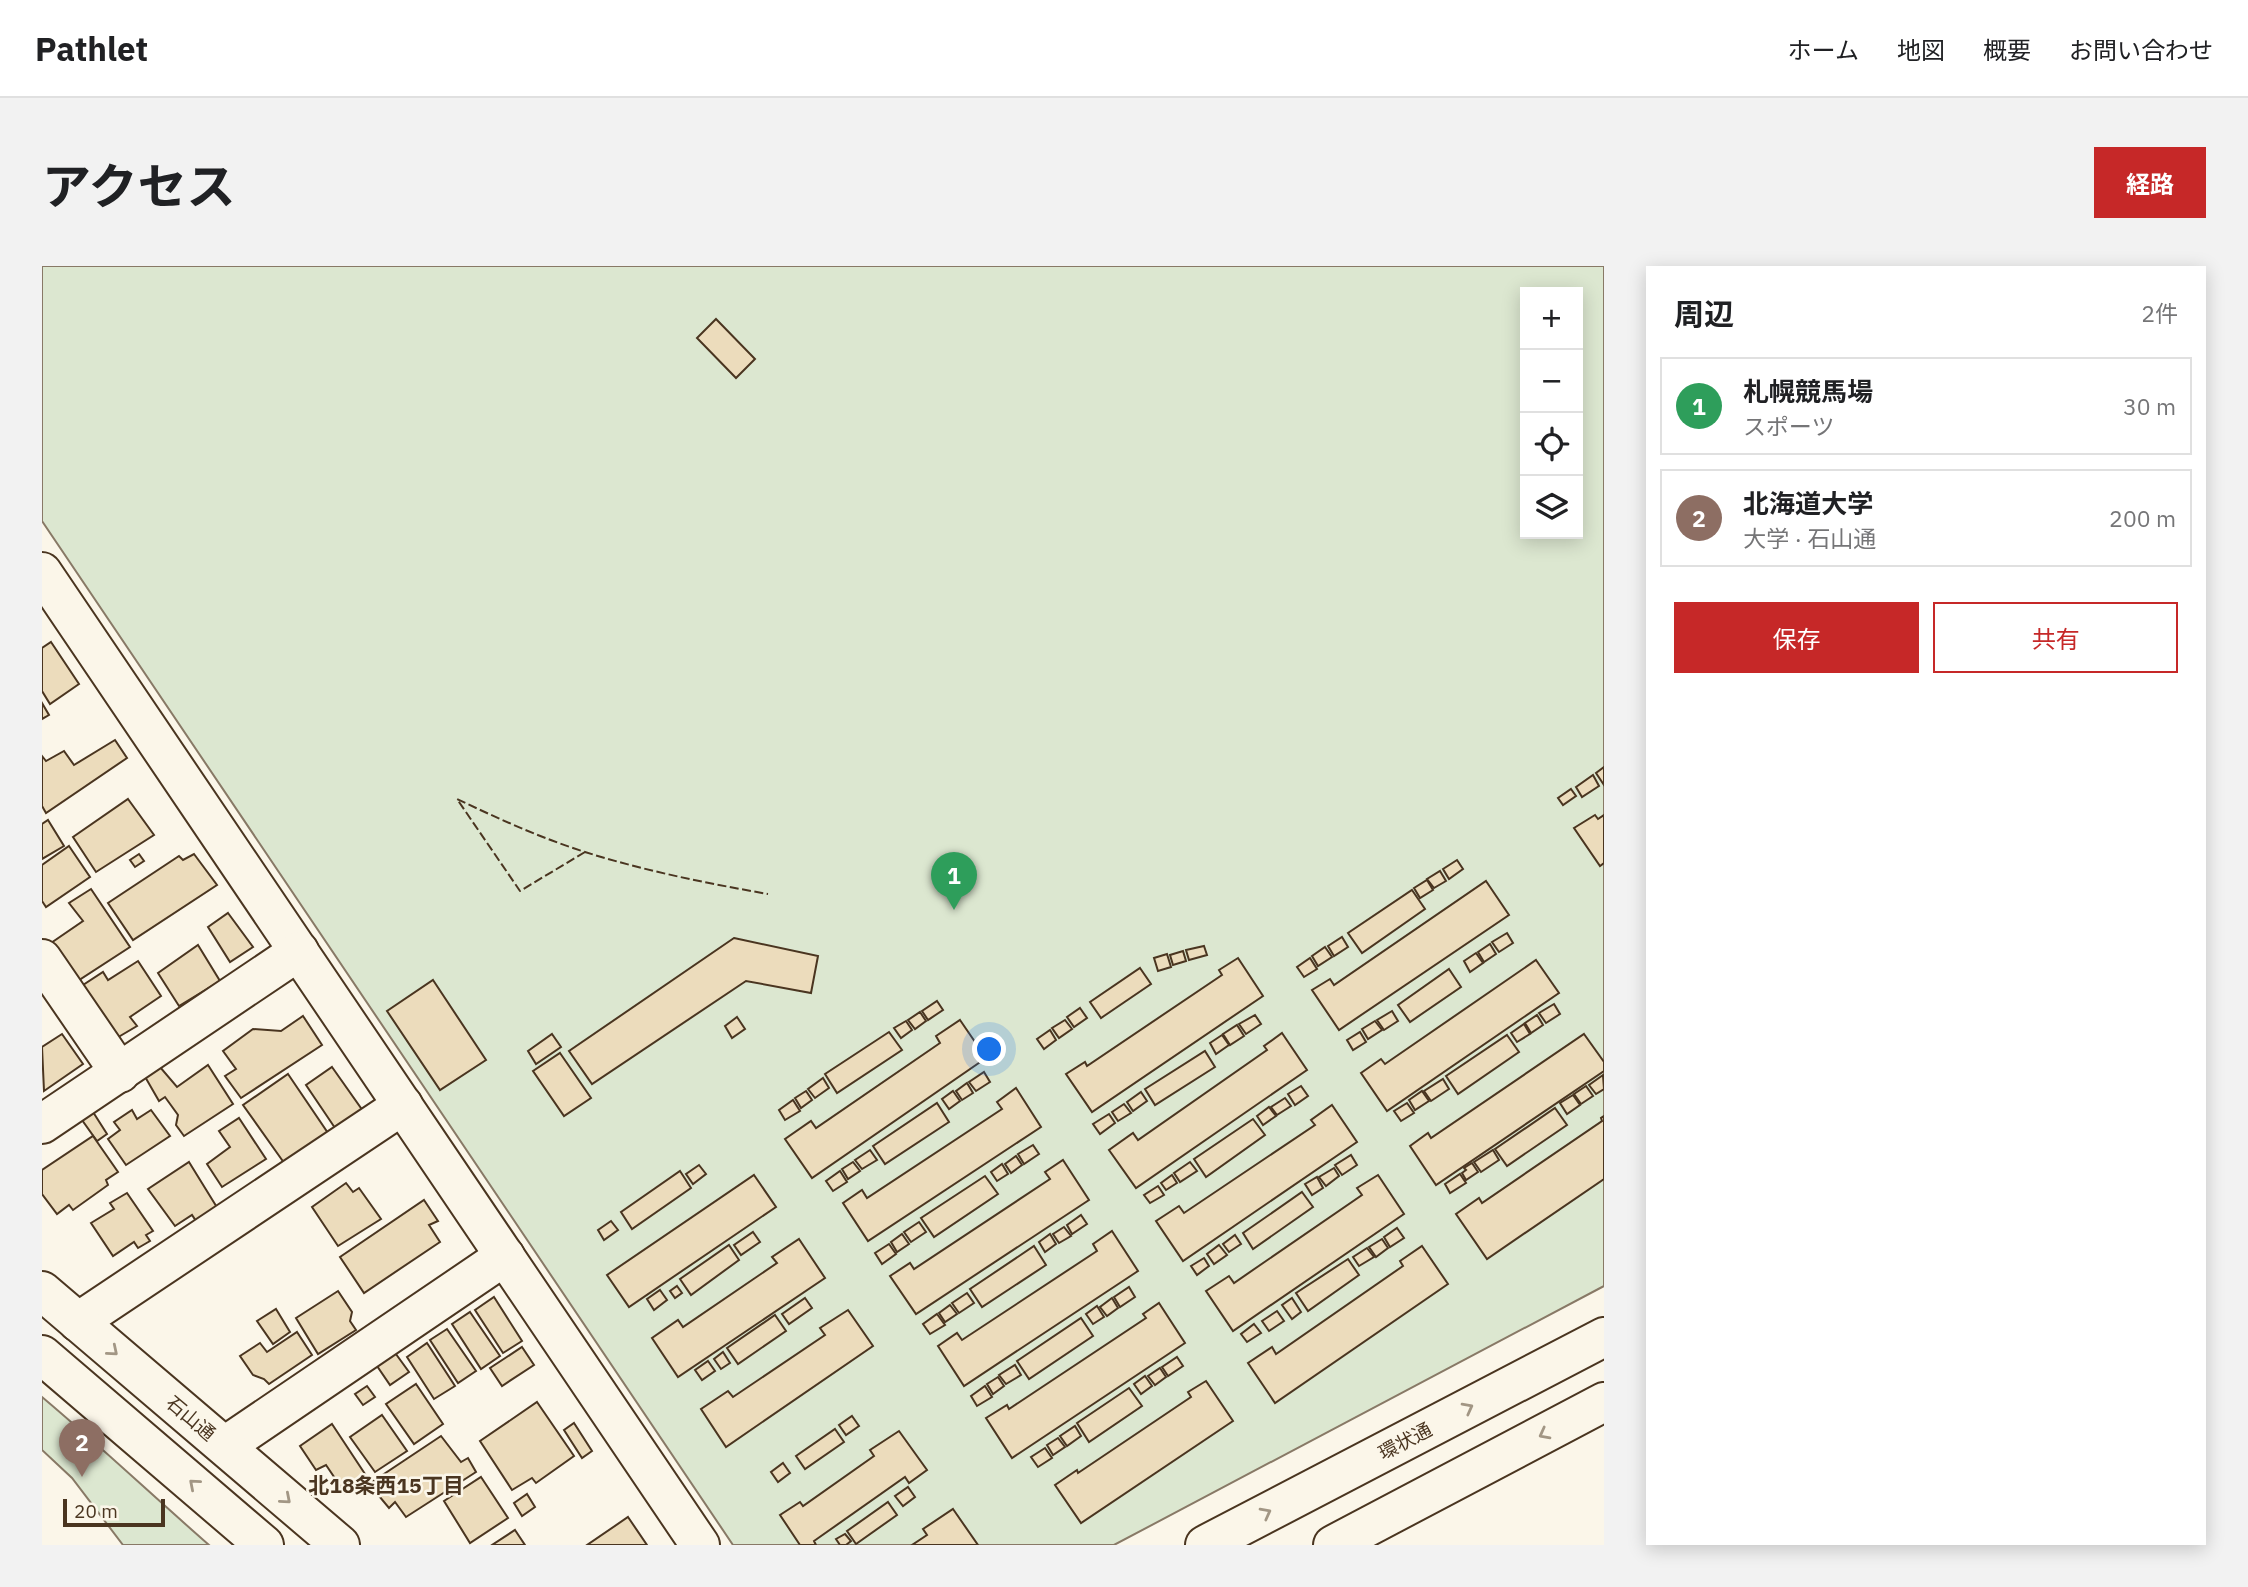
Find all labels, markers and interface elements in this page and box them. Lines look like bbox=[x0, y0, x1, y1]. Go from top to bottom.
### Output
text: Pathlet bbox=[35, 27, 148, 70]
text: ホーム bbox=[1788, 34, 1859, 66]
text: 地図 bbox=[1897, 34, 1945, 66]
text: 概要 bbox=[1983, 34, 2031, 66]
text: お問い合わせ bbox=[2069, 34, 2213, 66]
button: 経路 bbox=[2094, 147, 2206, 218]
text: アクセス bbox=[42, 154, 236, 217]
map controls bbox=[1520, 287, 1583, 539]
button: + bbox=[1520, 287, 1583, 350]
text: 周辺 bbox=[1674, 294, 1734, 333]
text: 2件 bbox=[2141, 298, 2178, 328]
button: − bbox=[1520, 350, 1583, 413]
text: 札幌競馬場 bbox=[1743, 374, 1873, 408]
text: 1 bbox=[1692, 391, 1706, 421]
text: 30 m bbox=[2123, 391, 2176, 421]
text: スポーツ bbox=[1743, 411, 1835, 441]
button: locate bbox=[1520, 413, 1583, 476]
button: layers bbox=[1520, 476, 1583, 539]
text: 北海道大学 bbox=[1743, 486, 1873, 520]
text: 2 bbox=[1692, 503, 1706, 533]
text: 200 m bbox=[2109, 503, 2176, 533]
text: 大学 · 石山通 bbox=[1743, 523, 1876, 553]
button: 保存 bbox=[1674, 602, 1919, 673]
button: 共有 bbox=[1933, 602, 2178, 673]
pin: 1 bbox=[931, 852, 977, 910]
your location bbox=[972, 1032, 1006, 1066]
one-way arrow bbox=[104, 1343, 117, 1355]
street label: 石山通 bbox=[161, 1390, 221, 1446]
one-way arrow bbox=[1461, 1403, 1473, 1417]
street label: 環状通 bbox=[1374, 1417, 1436, 1465]
pin: 2 bbox=[59, 1419, 105, 1477]
one-way arrow bbox=[1538, 1426, 1551, 1439]
district label: 北18条西15丁目 bbox=[308, 1471, 464, 1499]
one-way arrow bbox=[189, 1480, 202, 1492]
one-way arrow bbox=[278, 1491, 291, 1503]
scale bar bbox=[63, 1496, 164, 1528]
text: 20 m bbox=[74, 1499, 118, 1523]
one-way arrow bbox=[1259, 1508, 1271, 1522]

